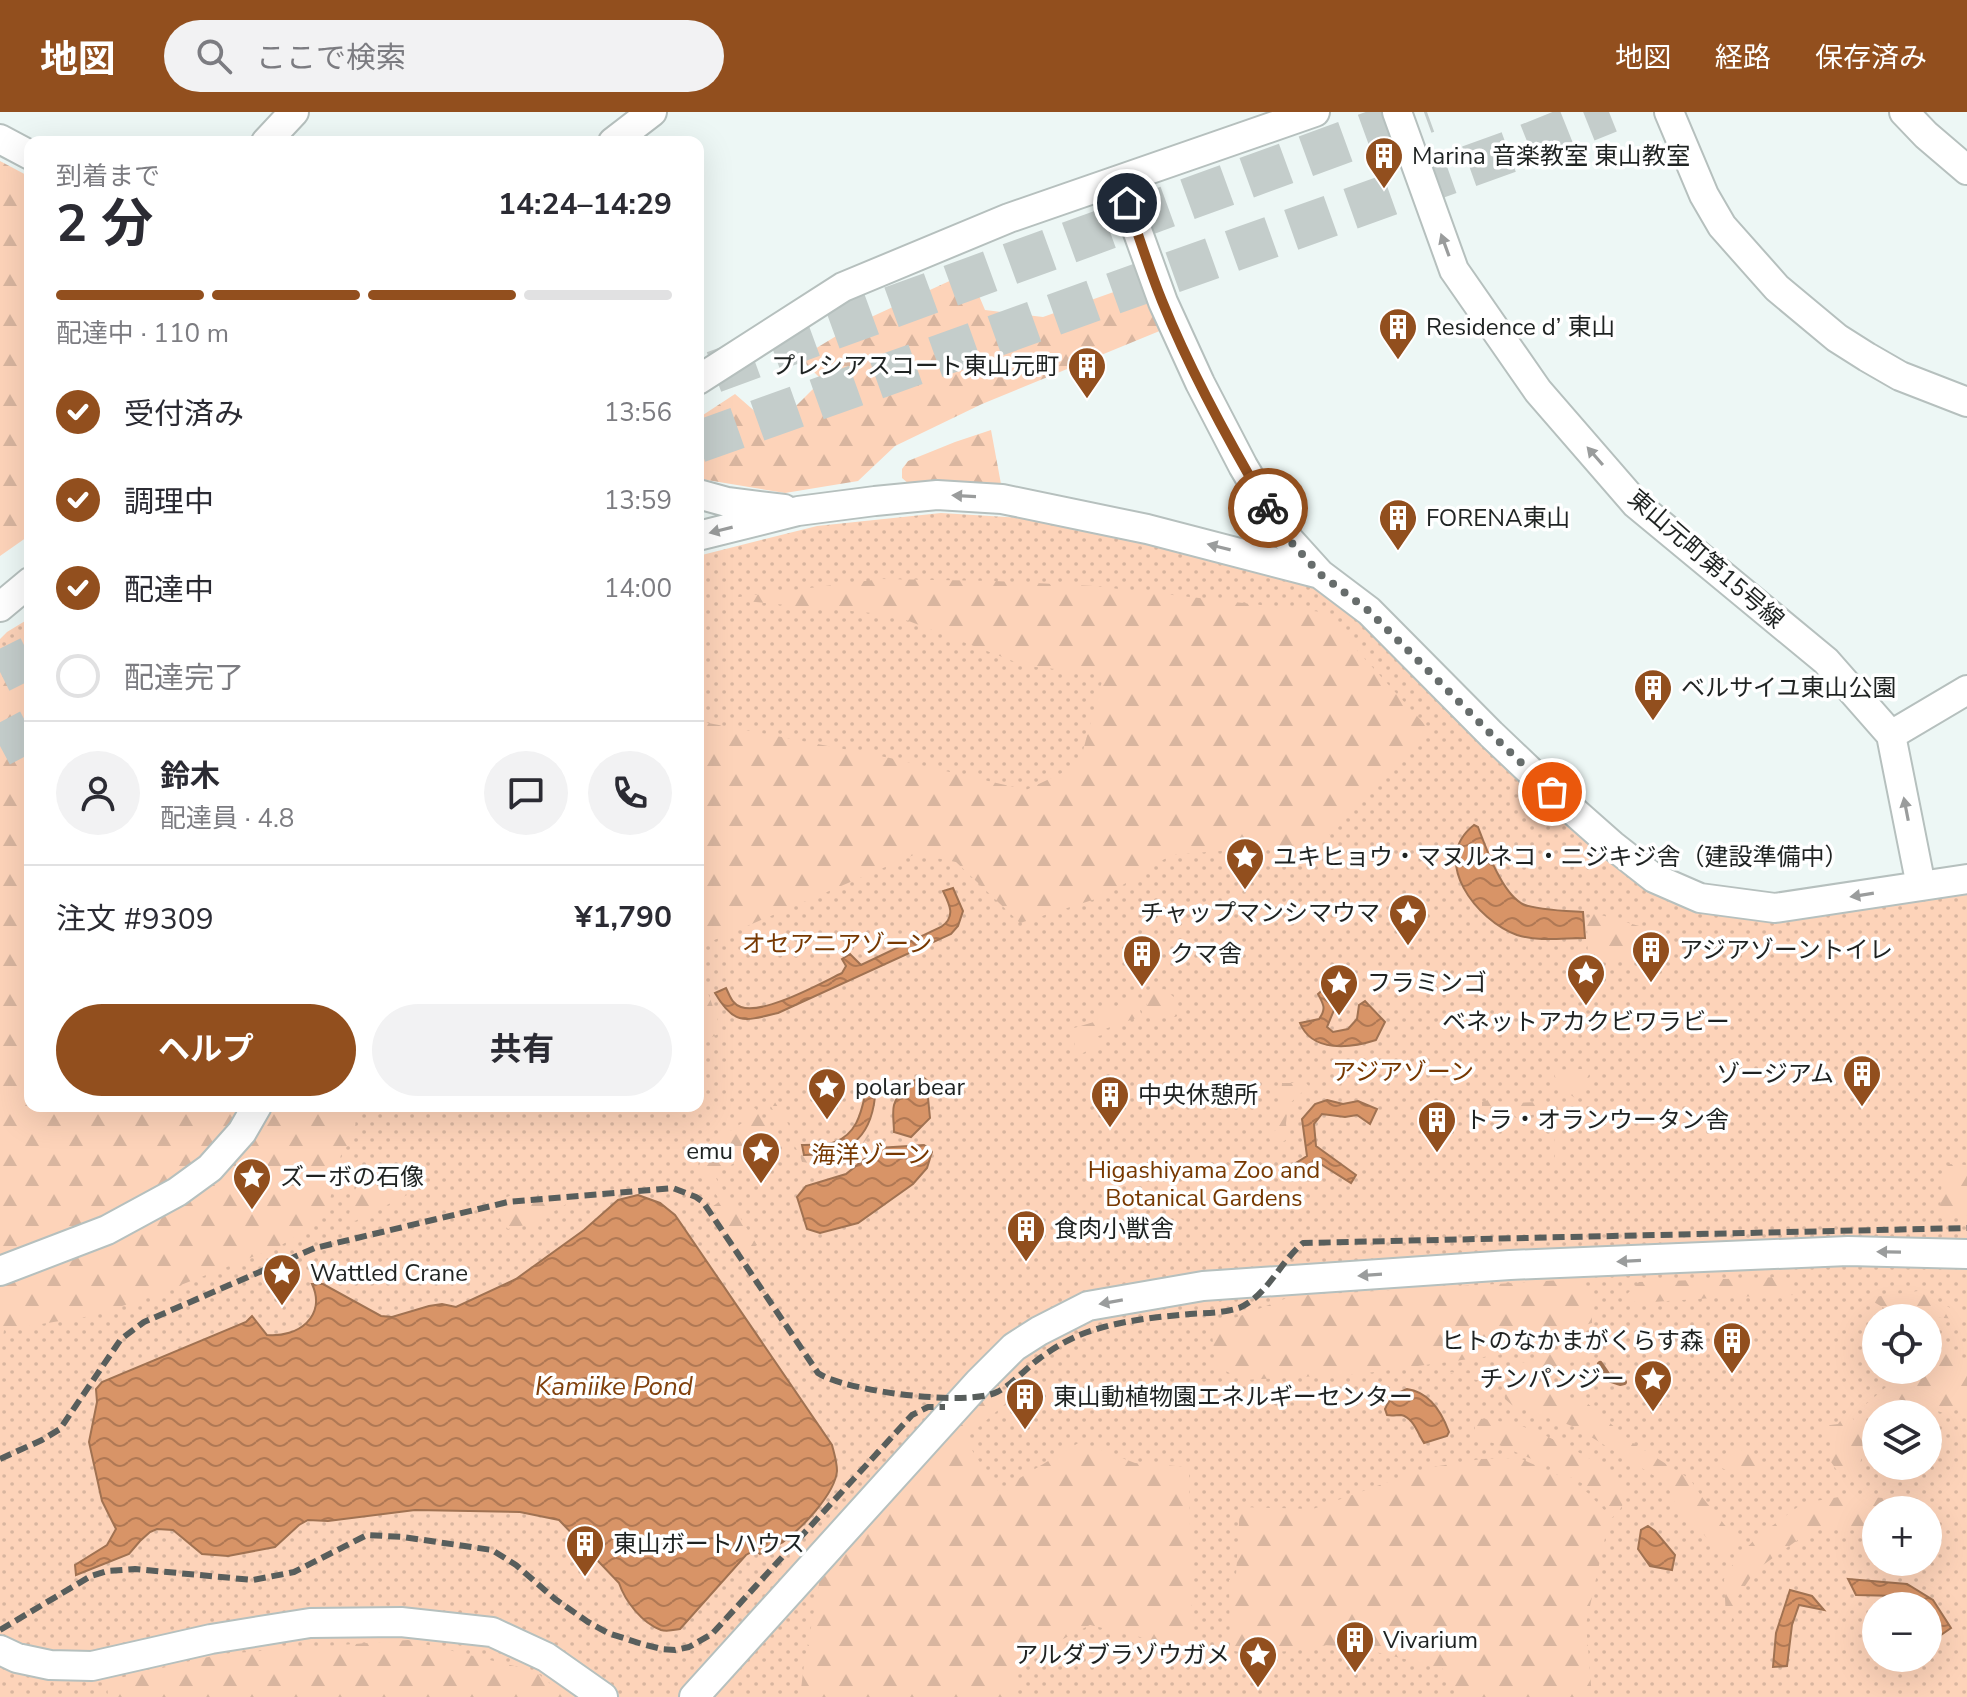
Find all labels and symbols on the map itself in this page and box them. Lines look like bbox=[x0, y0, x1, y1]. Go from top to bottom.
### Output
building icon: Marina 音楽教室 東山教室 bbox=[1363, 135, 1405, 190]
place label: Marina 音楽教室 東山教室 bbox=[1412, 140, 1690, 172]
pin bbox=[1093, 169, 1161, 237]
one-way arrow bbox=[1438, 233, 1451, 257]
building icon: Residence d’ 東山 bbox=[1377, 306, 1419, 361]
place label: Residence d’ 東山 bbox=[1426, 311, 1616, 343]
building icon: プレシアスコート東山元町 bbox=[1066, 345, 1108, 400]
place label: プレシアスコート東山元町 bbox=[771, 350, 1059, 382]
one-way arrow bbox=[1586, 446, 1604, 465]
courier bbox=[1228, 468, 1308, 548]
street label: 東山元町第15号線 bbox=[1621, 482, 1791, 636]
one-way arrow bbox=[951, 489, 976, 502]
building icon: FORENA東山 bbox=[1377, 497, 1419, 552]
place label: FORENA東山 bbox=[1426, 502, 1570, 534]
one-way arrow bbox=[708, 524, 733, 537]
one-way arrow bbox=[1206, 540, 1231, 552]
building icon: ベルサイユ東山公園 bbox=[1632, 667, 1674, 722]
place label: ベルサイユ東山公園 bbox=[1681, 672, 1897, 704]
pin bbox=[1518, 758, 1586, 826]
one-way arrow bbox=[1899, 796, 1912, 821]
place icon: ユキヒョウ・マヌルネコ・ニジキジ舎（建設準備中） bbox=[1224, 836, 1266, 891]
place label: ユキヒョウ・マヌルネコ・ニジキジ舎（建設準備中） bbox=[1273, 841, 1849, 873]
one-way arrow bbox=[1849, 889, 1874, 902]
place icon: チャップマンシマウマ bbox=[1387, 892, 1429, 947]
place label: チャップマンシマウマ bbox=[1140, 897, 1380, 929]
park label: オセアニアゾーン bbox=[742, 928, 932, 960]
building icon: アジアゾーントイレ bbox=[1630, 929, 1672, 984]
building icon: クマ舎 bbox=[1121, 933, 1163, 988]
place label: アジアゾーントイレ bbox=[1679, 934, 1893, 966]
place label: クマ舎 bbox=[1170, 938, 1242, 970]
place icon: ベネットアカクビワラビー bbox=[1565, 952, 1607, 1007]
place icon: フラミンゴ bbox=[1318, 962, 1360, 1017]
place label: フラミンゴ bbox=[1367, 967, 1487, 999]
place label: ベネットアカクビワラビー bbox=[1442, 1006, 1730, 1038]
building icon: ゾージアム bbox=[1841, 1053, 1883, 1108]
park label: アジアゾーン bbox=[1332, 1056, 1474, 1088]
place label: ゾージアム bbox=[1716, 1058, 1834, 1090]
place icon: polar bear bbox=[806, 1066, 848, 1121]
place label: polar bear bbox=[855, 1071, 965, 1103]
building icon: 中央休憩所 bbox=[1089, 1074, 1131, 1129]
place label: 中央休憩所 bbox=[1138, 1079, 1258, 1111]
building icon: トラ・オランウータン舎 bbox=[1416, 1099, 1458, 1154]
place label: トラ・オランウータン舎 bbox=[1465, 1104, 1729, 1136]
place icon: emu bbox=[740, 1130, 782, 1185]
place label: emu bbox=[686, 1135, 733, 1167]
park label: 海洋ゾーン bbox=[812, 1139, 930, 1171]
park label: Higashiyama Zoo and Botanical Gardens bbox=[1088, 1154, 1320, 1214]
place icon: ズーボの石像 bbox=[231, 1156, 273, 1211]
place label: ズーボの石像 bbox=[280, 1161, 424, 1193]
building icon: 食肉小獣舎 bbox=[1005, 1208, 1047, 1263]
place label: 食肉小獣舎 bbox=[1054, 1213, 1174, 1245]
one-way arrow bbox=[1876, 1246, 1901, 1258]
place icon: Wattled Crane bbox=[261, 1252, 303, 1307]
one-way arrow bbox=[1616, 1255, 1641, 1268]
place label: Wattled Crane bbox=[310, 1257, 468, 1289]
one-way arrow bbox=[1357, 1269, 1382, 1282]
one-way arrow bbox=[1099, 1296, 1124, 1308]
building icon: ヒトのなかまがくらす森 bbox=[1711, 1320, 1753, 1375]
place label: ヒトのなかまがくらす森 bbox=[1440, 1325, 1704, 1357]
place icon: チンパンジー bbox=[1632, 1358, 1674, 1413]
place label: チンパンジー bbox=[1480, 1363, 1625, 1395]
water label: Kamiike Pond bbox=[535, 1369, 694, 1404]
building icon: 東山動植物園エネルギーセンター bbox=[1004, 1376, 1046, 1431]
place label: 東山動植物園エネルギーセンター bbox=[1053, 1381, 1413, 1413]
building icon: 東山ボートハウス bbox=[564, 1523, 606, 1578]
place label: 東山ボートハウス bbox=[613, 1528, 805, 1560]
building icon: Vivarium bbox=[1334, 1619, 1376, 1674]
place label: Vivarium bbox=[1382, 1624, 1478, 1656]
place icon: アルダブラゾウガメ bbox=[1237, 1634, 1279, 1689]
place label: アルダブラゾウガメ bbox=[1014, 1639, 1230, 1671]

